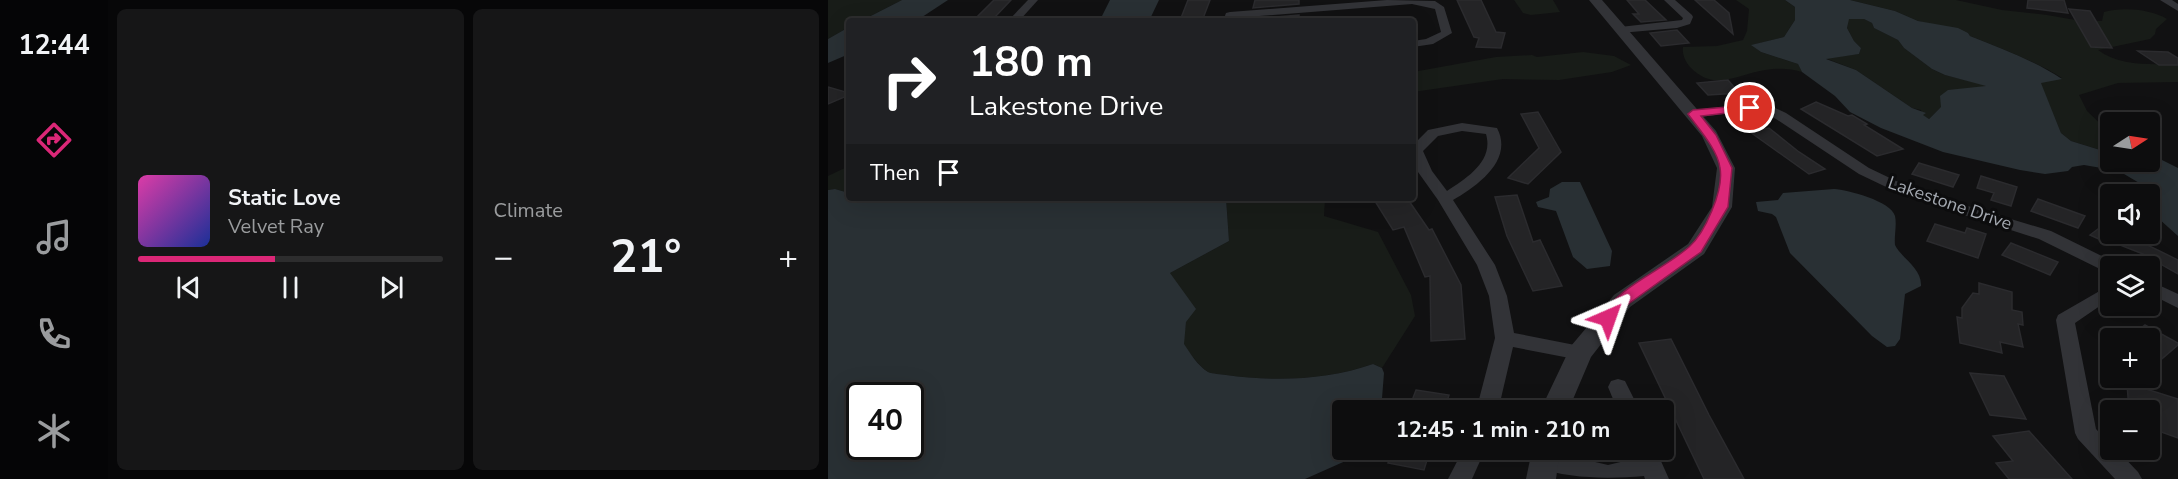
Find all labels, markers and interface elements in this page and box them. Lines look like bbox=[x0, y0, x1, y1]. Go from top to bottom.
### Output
text: 12:44 bbox=[18, 27, 90, 64]
text: 180 m bbox=[969, 34, 1093, 91]
icon: right bbox=[870, 42, 948, 120]
pin bbox=[1724, 82, 1775, 133]
text: Lakestone Drive bbox=[969, 88, 1163, 125]
icon: arrive bbox=[1733, 91, 1766, 124]
north arrow bbox=[2100, 112, 2160, 172]
map controls bbox=[2100, 112, 2160, 460]
icon: directions bbox=[33, 119, 75, 161]
icon: arrive bbox=[932, 156, 965, 189]
text: Then bbox=[870, 158, 920, 188]
street label: Lakestone Drive bbox=[1885, 171, 2015, 235]
text: Static Love bbox=[228, 183, 341, 213]
button: sound bbox=[2100, 184, 2160, 244]
text: Climate bbox=[494, 197, 563, 224]
text: Velvet Ray bbox=[228, 213, 324, 240]
icon: music bbox=[33, 216, 75, 258]
text: 21° bbox=[610, 227, 681, 288]
text: − bbox=[494, 235, 513, 280]
text: + bbox=[778, 235, 798, 280]
button: layers bbox=[2100, 256, 2160, 316]
icon: previous bbox=[172, 271, 205, 304]
icon: pause bbox=[274, 271, 307, 304]
icon: next bbox=[375, 271, 408, 304]
position arrow bbox=[1576, 286, 1640, 350]
icon: phone bbox=[33, 313, 75, 355]
button: + bbox=[2100, 328, 2160, 388]
speed limit sign: 40 bbox=[846, 382, 924, 460]
button: − bbox=[2100, 400, 2160, 460]
icon: climate bbox=[33, 410, 75, 452]
text: 12:45 · 1 min · 210 m bbox=[1396, 415, 1610, 445]

